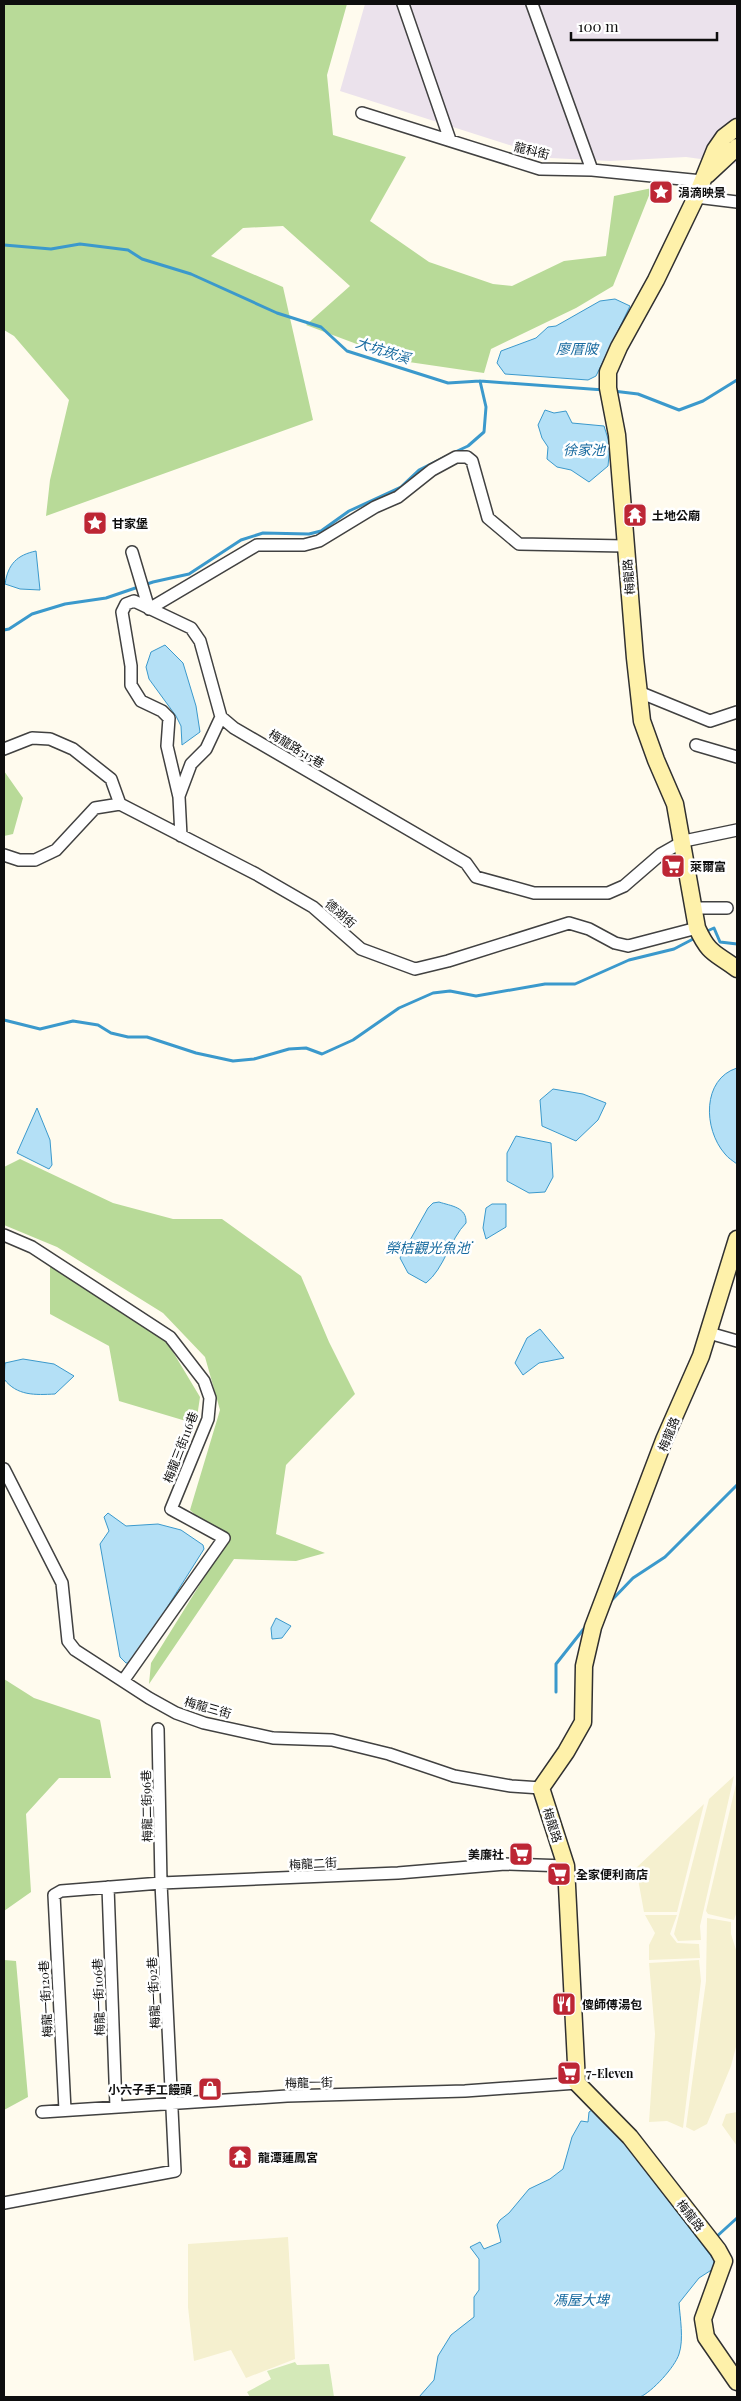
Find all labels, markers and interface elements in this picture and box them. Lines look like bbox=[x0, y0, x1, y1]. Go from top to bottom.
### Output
scale bar bbox=[571, 10, 717, 42]
text: 100 m bbox=[578, 16, 619, 36]
street label: 龍科街 bbox=[513, 138, 551, 162]
place icon: 涓滴映景 bbox=[648, 179, 674, 205]
place label: 涓滴映景 bbox=[678, 184, 726, 200]
water label: 大坑崁溪 bbox=[353, 332, 414, 368]
water label: 廖厝陂 bbox=[556, 339, 600, 358]
water label: 徐家池 bbox=[563, 440, 607, 459]
temple icon: 土地公廟 bbox=[622, 502, 648, 528]
place label: 土地公廟 bbox=[652, 507, 700, 523]
place icon: 甘家堡 bbox=[82, 510, 108, 536]
place label: 甘家堡 bbox=[112, 515, 148, 531]
street label: 梅龍路 bbox=[618, 558, 638, 596]
street label: 梅龍路515巷 bbox=[266, 725, 328, 771]
supermarket icon: 萊爾富 bbox=[660, 853, 686, 879]
place label: 萊爾富 bbox=[690, 858, 726, 874]
street label: 德湖街 bbox=[322, 895, 360, 931]
water label: 榮桔觀光魚池˙ bbox=[385, 1238, 473, 1257]
street label: 梅龍三街116巷 bbox=[159, 1409, 201, 1485]
street label: 梅龍路 bbox=[654, 1414, 682, 1454]
street label: 梅龍三街 bbox=[183, 1693, 233, 1721]
street label: 梅龍二街96巷 bbox=[137, 1770, 155, 1842]
street label: 梅龍路 bbox=[540, 1805, 566, 1845]
supermarket icon: 美廉社 bbox=[508, 1841, 534, 1867]
place label: 美廉社 bbox=[468, 1846, 504, 1862]
street label: 梅龍二街 bbox=[289, 1854, 337, 1872]
supermarket icon: 全家便利商店 bbox=[546, 1861, 572, 1887]
place label: 全家便利商店 bbox=[576, 1866, 648, 1882]
street label: 梅龍一街92巷 bbox=[143, 1957, 163, 2029]
street label: 梅龍一街106巷 bbox=[89, 1958, 107, 2036]
street label: 梅龍一街120巷 bbox=[35, 1960, 55, 2038]
restaurant icon: 傻師傅湯包 bbox=[551, 1991, 577, 2017]
place label: 傻師傅湯包 bbox=[582, 1996, 642, 2012]
supermarket icon: 7-Eleven bbox=[556, 2060, 582, 2086]
place label: 7-Eleven bbox=[586, 2065, 634, 2081]
street label: 梅龍一街 bbox=[285, 2074, 333, 2090]
shop icon: 小六子手工饅頭 bbox=[197, 2076, 223, 2102]
place label: 小六子手工饅頭 bbox=[108, 2081, 192, 2097]
temple icon: 龍潭蓮鳳宮 bbox=[227, 2144, 253, 2170]
place label: 龍潭蓮鳳宮 bbox=[258, 2149, 318, 2165]
street label: 梅龍路 bbox=[674, 2196, 708, 2234]
water label: 馮屋大埤 bbox=[553, 2290, 611, 2309]

